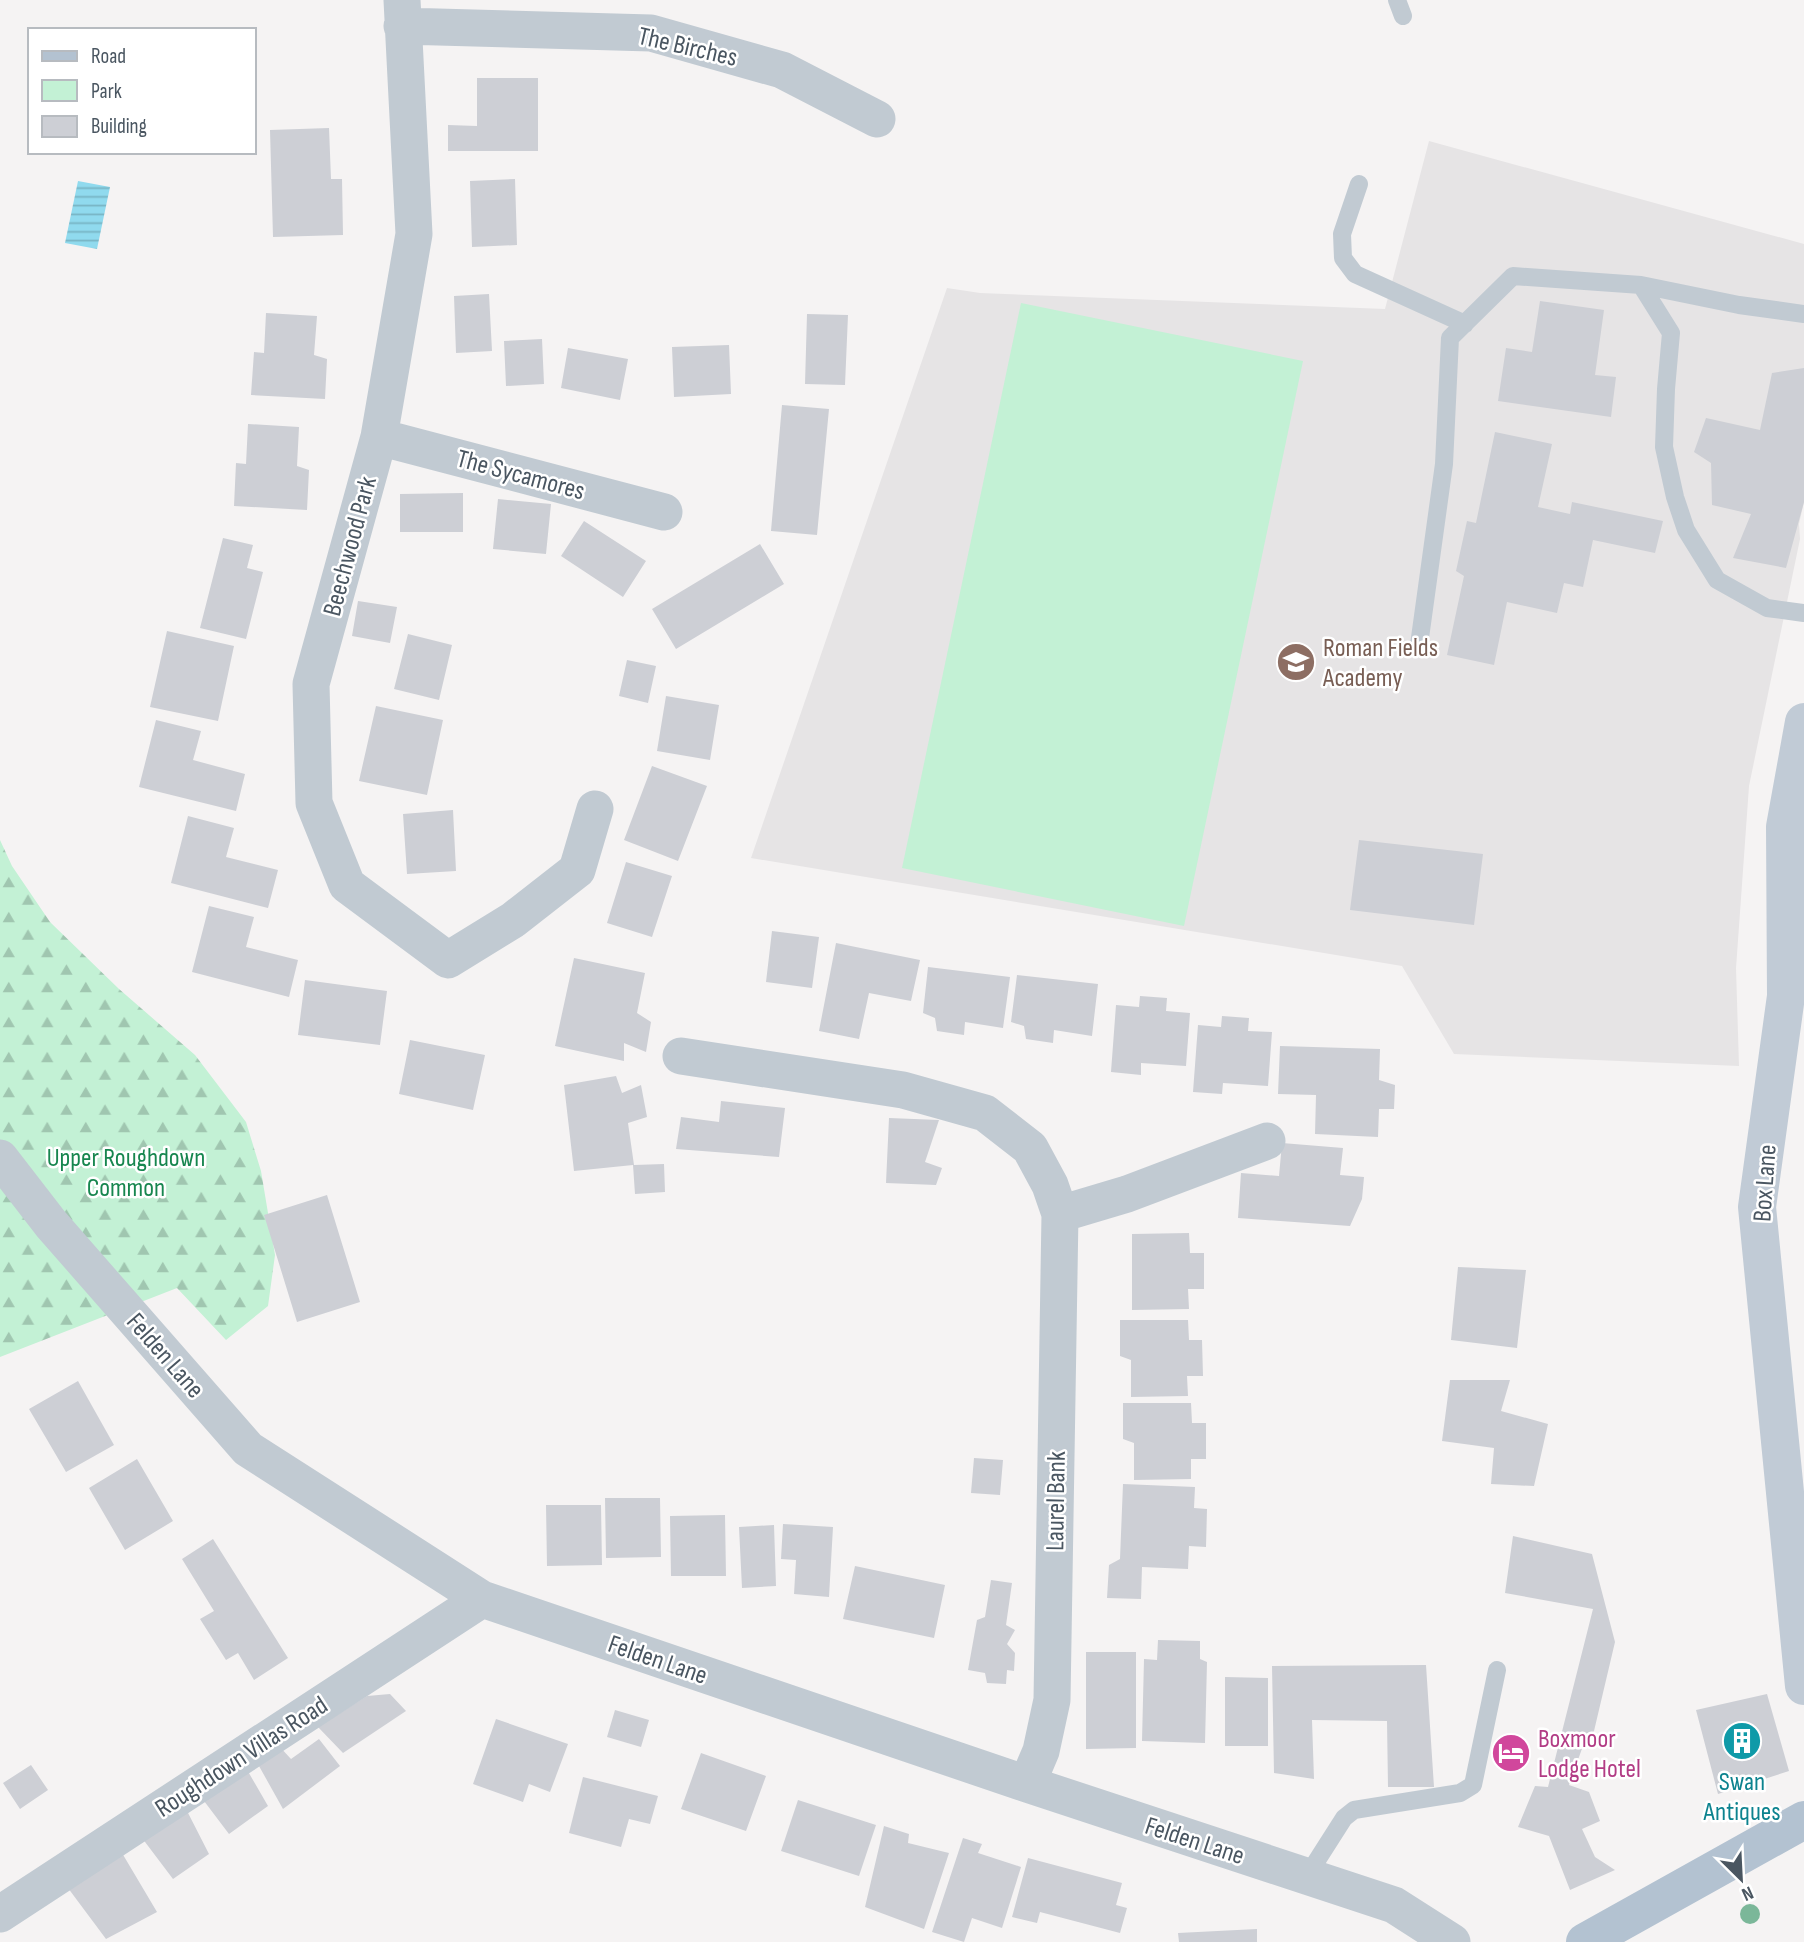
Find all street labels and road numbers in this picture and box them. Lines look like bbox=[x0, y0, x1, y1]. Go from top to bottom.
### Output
street label: The Birches bbox=[635, 21, 740, 74]
street label: The Sycamores bbox=[453, 443, 588, 507]
street label: Beechwood Park bbox=[317, 473, 384, 620]
street label: Box Lane bbox=[1747, 1143, 1784, 1223]
street label: Felden Lane bbox=[120, 1307, 210, 1405]
street label: Laurel Bank bbox=[1040, 1451, 1073, 1551]
street label: Felden Lane bbox=[604, 1629, 711, 1692]
street label: Roughdown Villas Road bbox=[150, 1690, 334, 1825]
street label: Felden Lane bbox=[1141, 1811, 1248, 1872]

